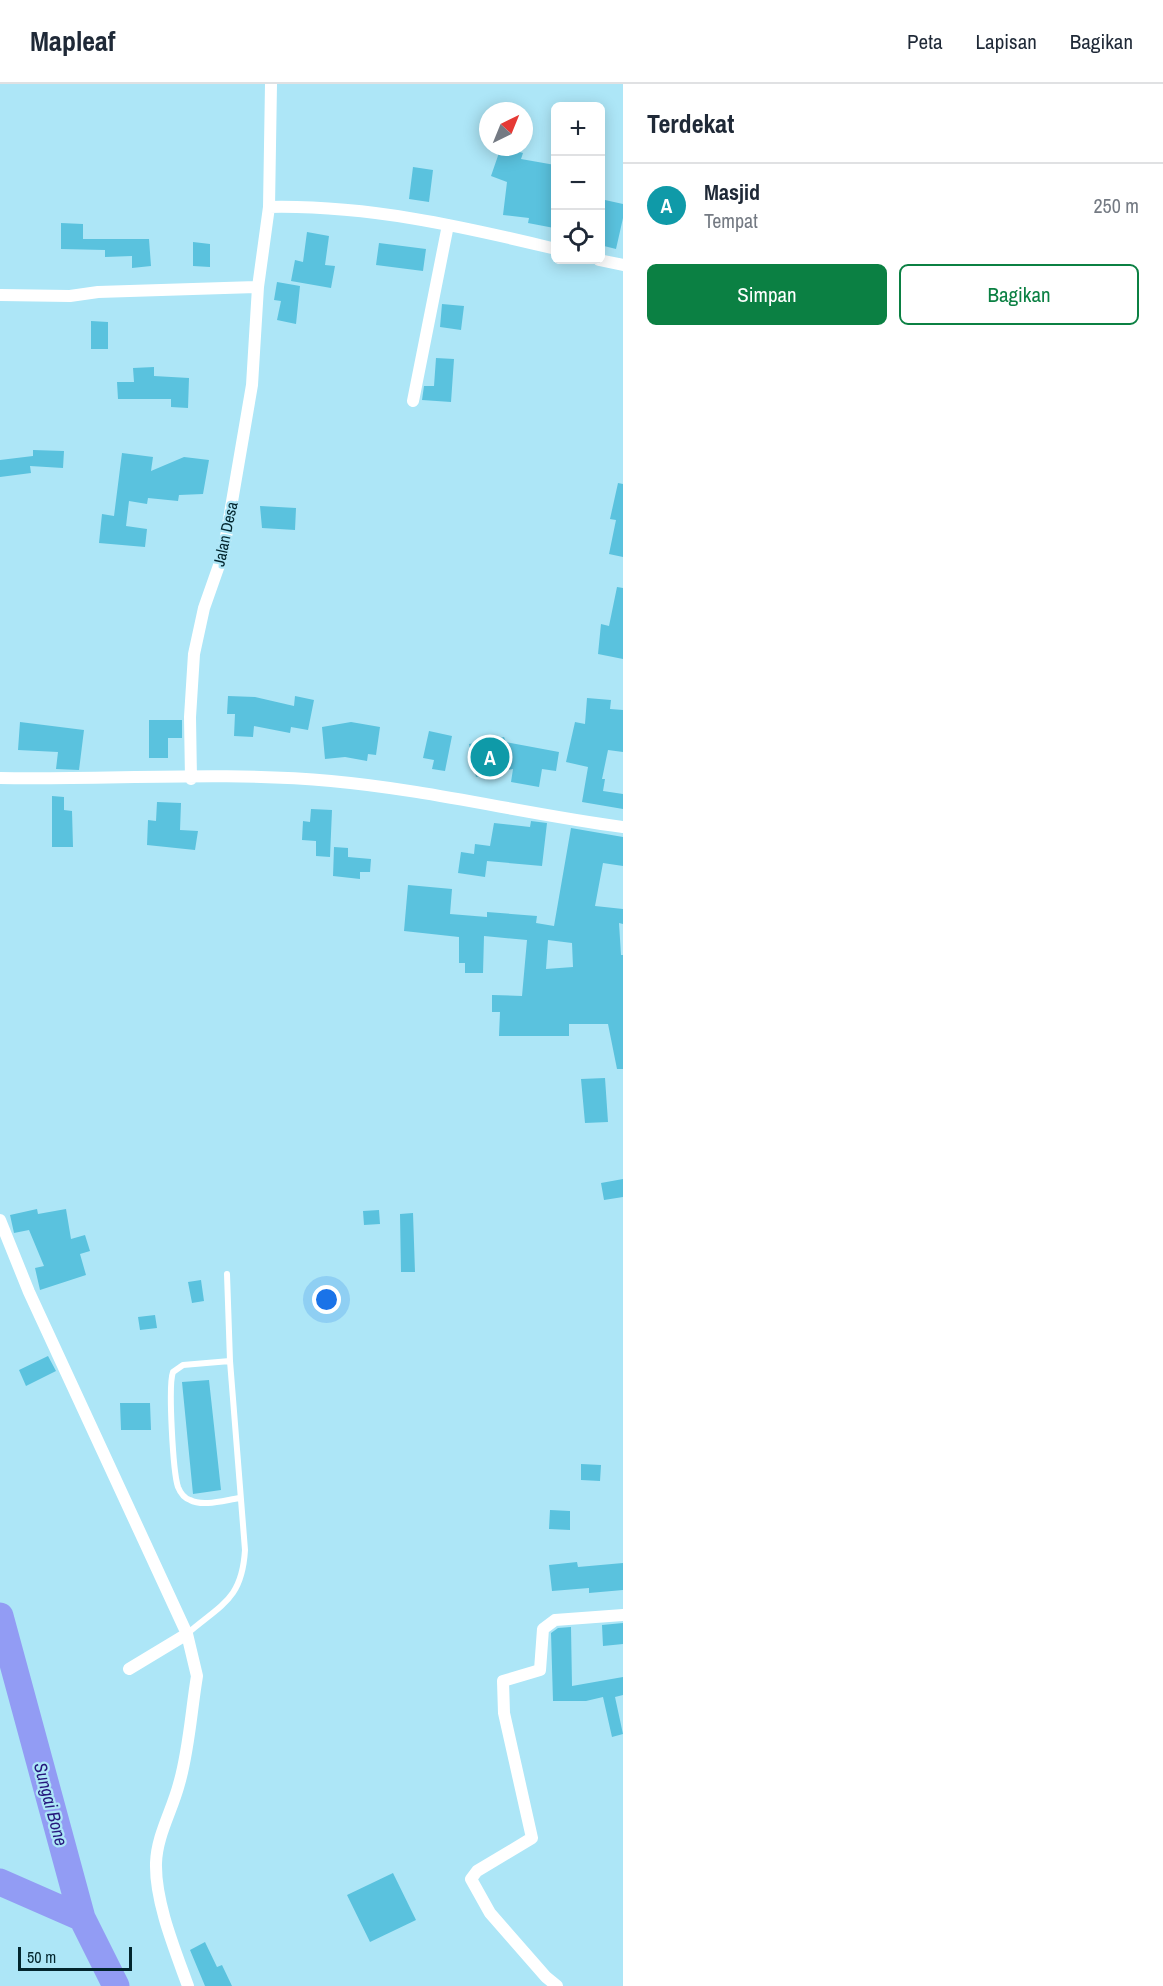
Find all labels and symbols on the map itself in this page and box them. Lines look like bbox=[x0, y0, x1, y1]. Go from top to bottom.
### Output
north arrow bbox=[479, 102, 533, 156]
street label: Jalan Desa bbox=[207, 499, 243, 568]
pin: A bbox=[470, 734, 510, 780]
your location bbox=[312, 1285, 341, 1314]
water label: Sungai Bone bbox=[28, 1760, 74, 1848]
scale bar bbox=[18, 1944, 132, 1972]

